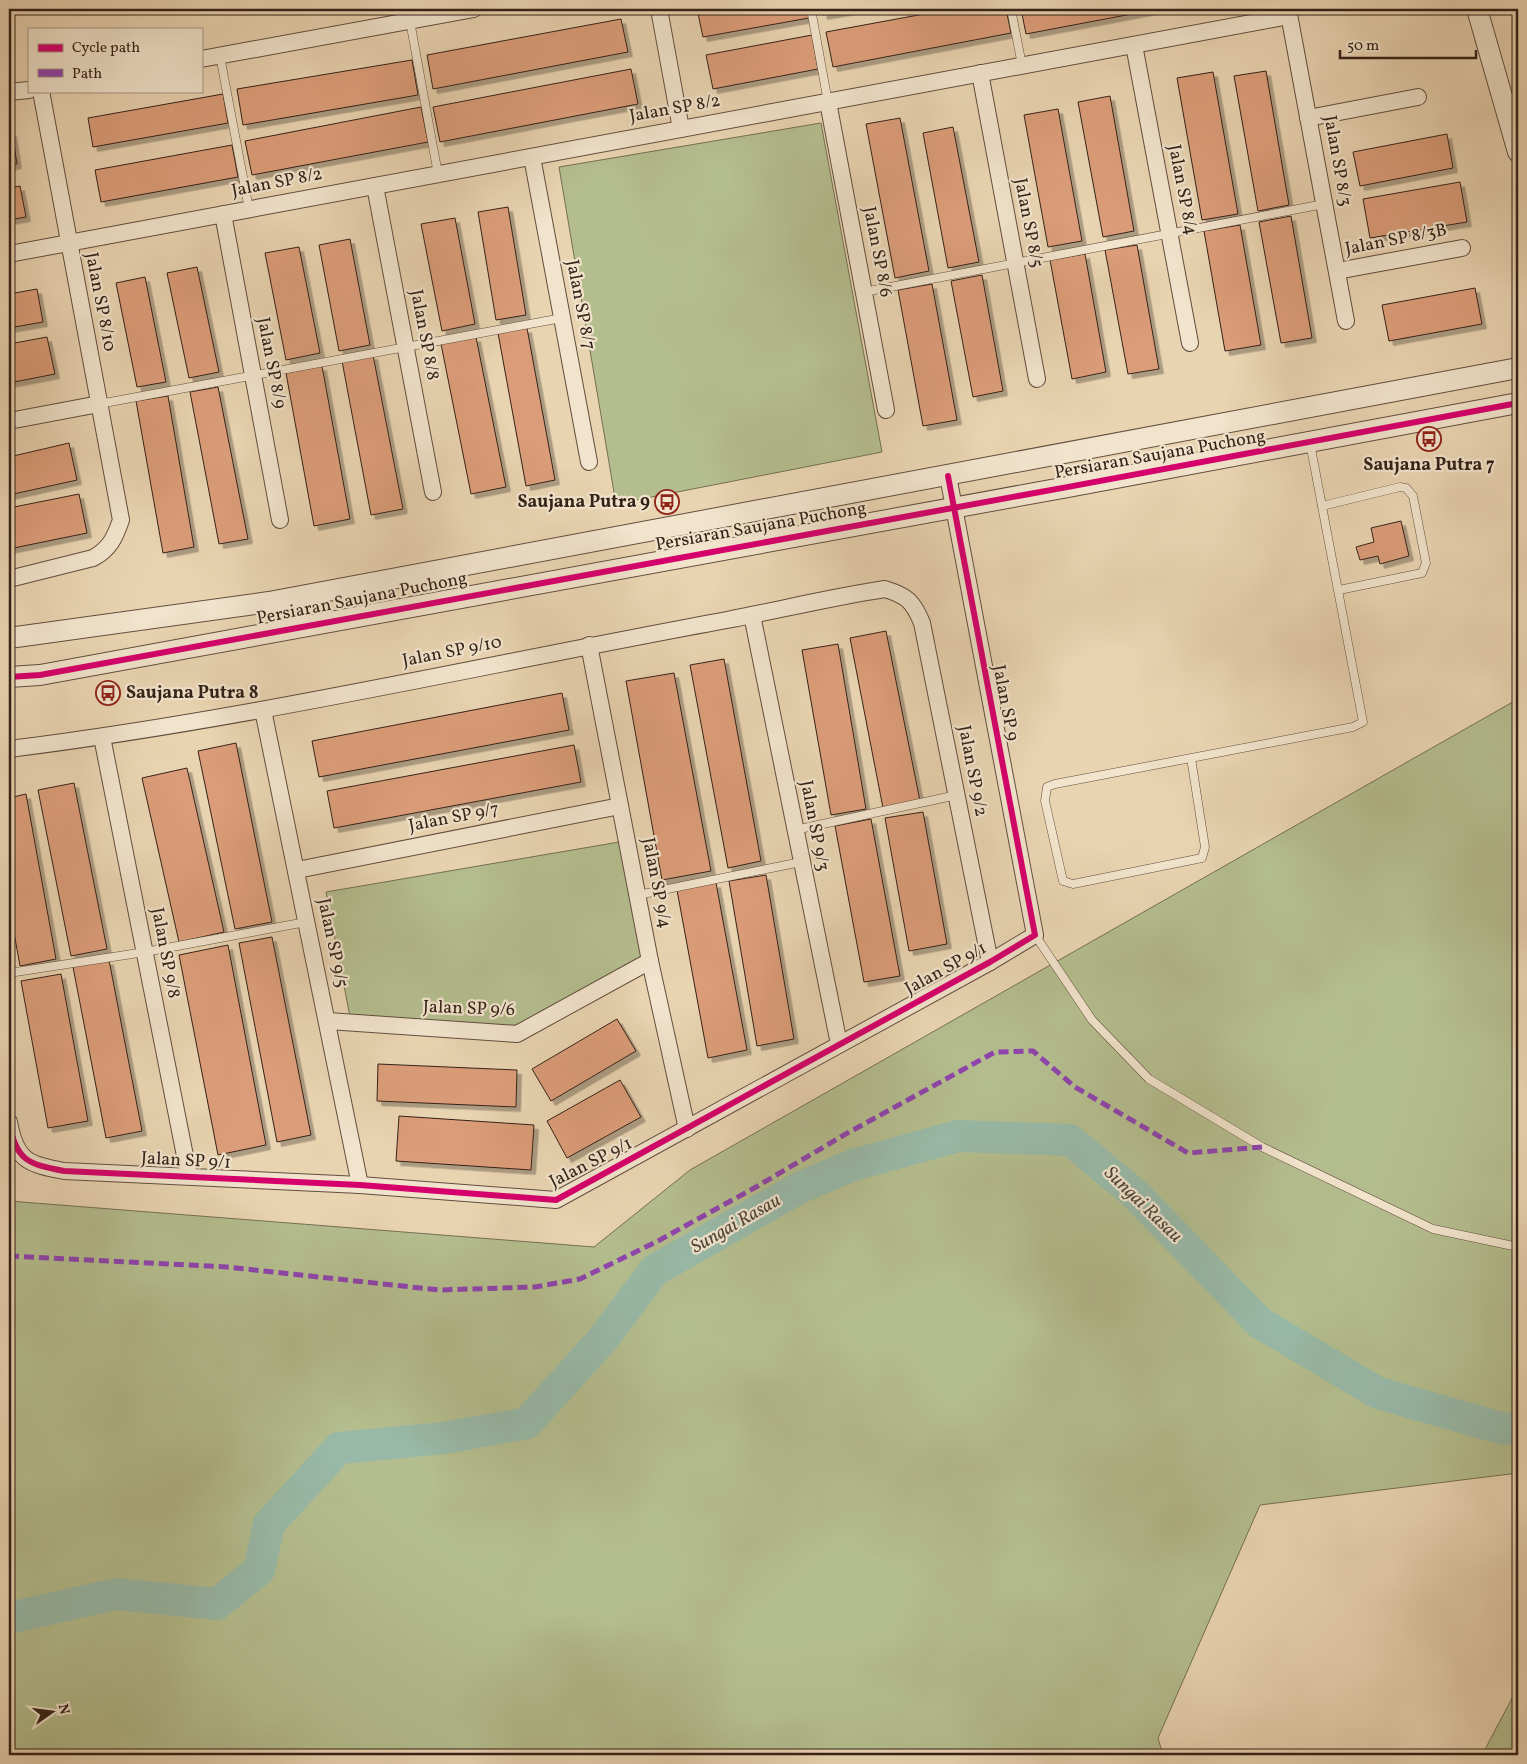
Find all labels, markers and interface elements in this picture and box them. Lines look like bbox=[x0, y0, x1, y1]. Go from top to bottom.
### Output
legend bbox=[28, 28, 202, 92]
scale bar bbox=[1340, 28, 1476, 60]
text: 50 m bbox=[1347, 36, 1379, 57]
text: Cycle path bbox=[72, 38, 140, 59]
text: Path bbox=[72, 64, 102, 85]
street label: Jalan SP 8/2 bbox=[627, 89, 723, 129]
street label: Jalan SP 8/3 bbox=[1317, 114, 1357, 208]
street label: Jalan SP 8/4 bbox=[1161, 143, 1203, 237]
street label: Jalan SP 8/2 bbox=[229, 162, 325, 204]
street label: Jalan SP 8/5 bbox=[1007, 176, 1049, 270]
street label: Jalan SP 8/6 bbox=[856, 205, 898, 299]
street label: Jalan SP 8/3B bbox=[1343, 218, 1449, 262]
street label: Jalan SP 8/10 bbox=[78, 250, 122, 354]
street label: Jalan SP 8/7 bbox=[559, 258, 601, 352]
street label: Jalan SP 8/8 bbox=[403, 288, 445, 382]
street label: Jalan SP 8/9 bbox=[250, 315, 292, 411]
street label: Persiaran Saujana Puchong bbox=[1052, 424, 1268, 486]
bus stop icon: Saujana Putra 7 bbox=[1416, 426, 1442, 452]
place label: Saujana Putra 7 bbox=[1363, 453, 1495, 478]
bus stop icon: Saujana Putra 9 bbox=[654, 489, 680, 515]
place label: Saujana Putra 9 bbox=[517, 490, 650, 515]
street label: Persiaran Saujana Puchong bbox=[653, 496, 869, 558]
street label: Persiaran Saujana Puchong bbox=[255, 566, 469, 632]
street label: Jalan SP 9/10 bbox=[400, 630, 504, 674]
street label: Jalan SP 9 bbox=[985, 663, 1025, 743]
bus stop icon: Saujana Putra 8 bbox=[95, 680, 121, 706]
place label: Saujana Putra 8 bbox=[126, 681, 259, 706]
street label: Jalan SP 9/2 bbox=[951, 723, 993, 819]
street label: Jalan SP 9/3 bbox=[793, 778, 835, 874]
street label: Jalan SP 9/7 bbox=[407, 797, 501, 839]
street label: Jalan SP 9/4 bbox=[635, 836, 677, 930]
street label: Jalan SP 9/5 bbox=[310, 896, 354, 990]
street label: Jalan SP 9/8 bbox=[144, 905, 186, 1001]
street label: Jalan SP 9/1 bbox=[901, 936, 991, 1002]
street label: Jalan SP 9/6 bbox=[423, 995, 515, 1023]
street label: Jalan SP 9/1 bbox=[545, 1131, 637, 1195]
street label: Jalan SP 9/1 bbox=[140, 1146, 232, 1176]
water label: Sungai Rasau bbox=[1098, 1161, 1188, 1249]
water label: Sungai Rasau bbox=[686, 1188, 786, 1260]
north arrow bbox=[28, 1686, 78, 1736]
text: N bbox=[53, 1702, 74, 1716]

